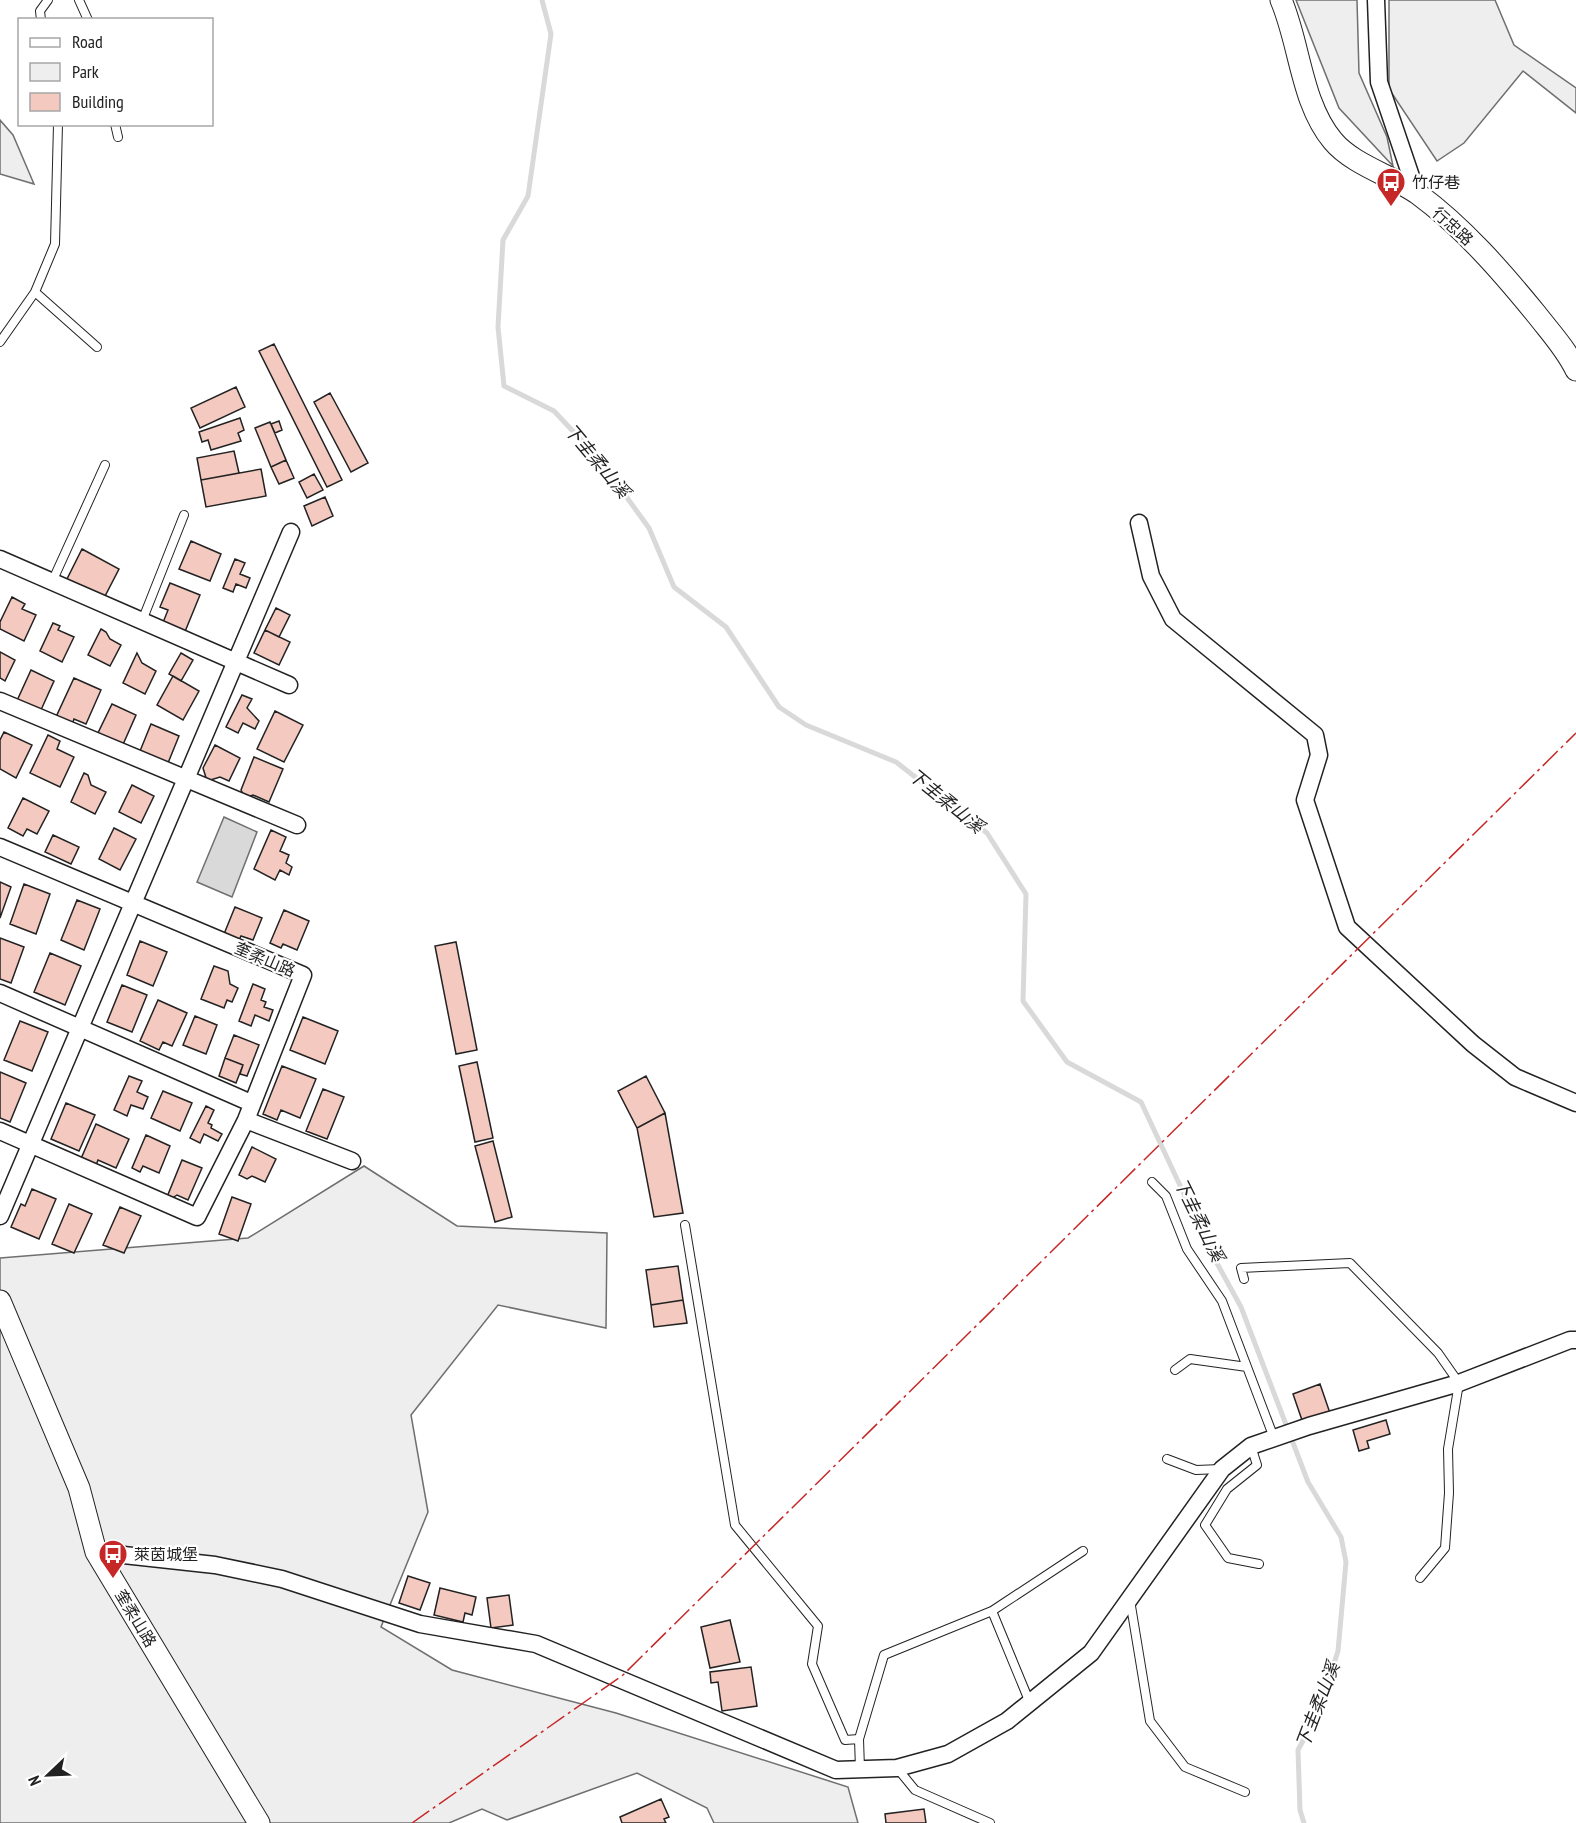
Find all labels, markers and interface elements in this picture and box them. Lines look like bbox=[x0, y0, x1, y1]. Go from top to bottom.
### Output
legend bbox=[18, 18, 213, 126]
text: Road bbox=[72, 30, 103, 53]
text: Park bbox=[72, 60, 99, 83]
text: Building bbox=[72, 90, 124, 113]
bus stop icon: 竹仔巷 bbox=[1375, 166, 1407, 208]
place label: 竹仔巷 bbox=[1412, 172, 1460, 192]
street label: 行忠路 bbox=[1428, 203, 1478, 249]
water label: 下圭柔山溪 bbox=[560, 419, 637, 505]
water label: 下圭柔山溪 bbox=[904, 763, 991, 840]
street label: 奎柔山路 bbox=[232, 937, 298, 981]
water label: 下圭柔山溪 bbox=[1169, 1174, 1231, 1268]
bus stop icon: 萊茵城堡 bbox=[97, 1538, 129, 1580]
place label: 萊茵城堡 bbox=[134, 1544, 198, 1564]
street label: 奎柔山路 bbox=[111, 1585, 161, 1651]
water label: 下圭柔山溪 bbox=[1291, 1656, 1345, 1751]
north arrow bbox=[18, 1745, 78, 1805]
text: N bbox=[23, 1773, 45, 1789]

